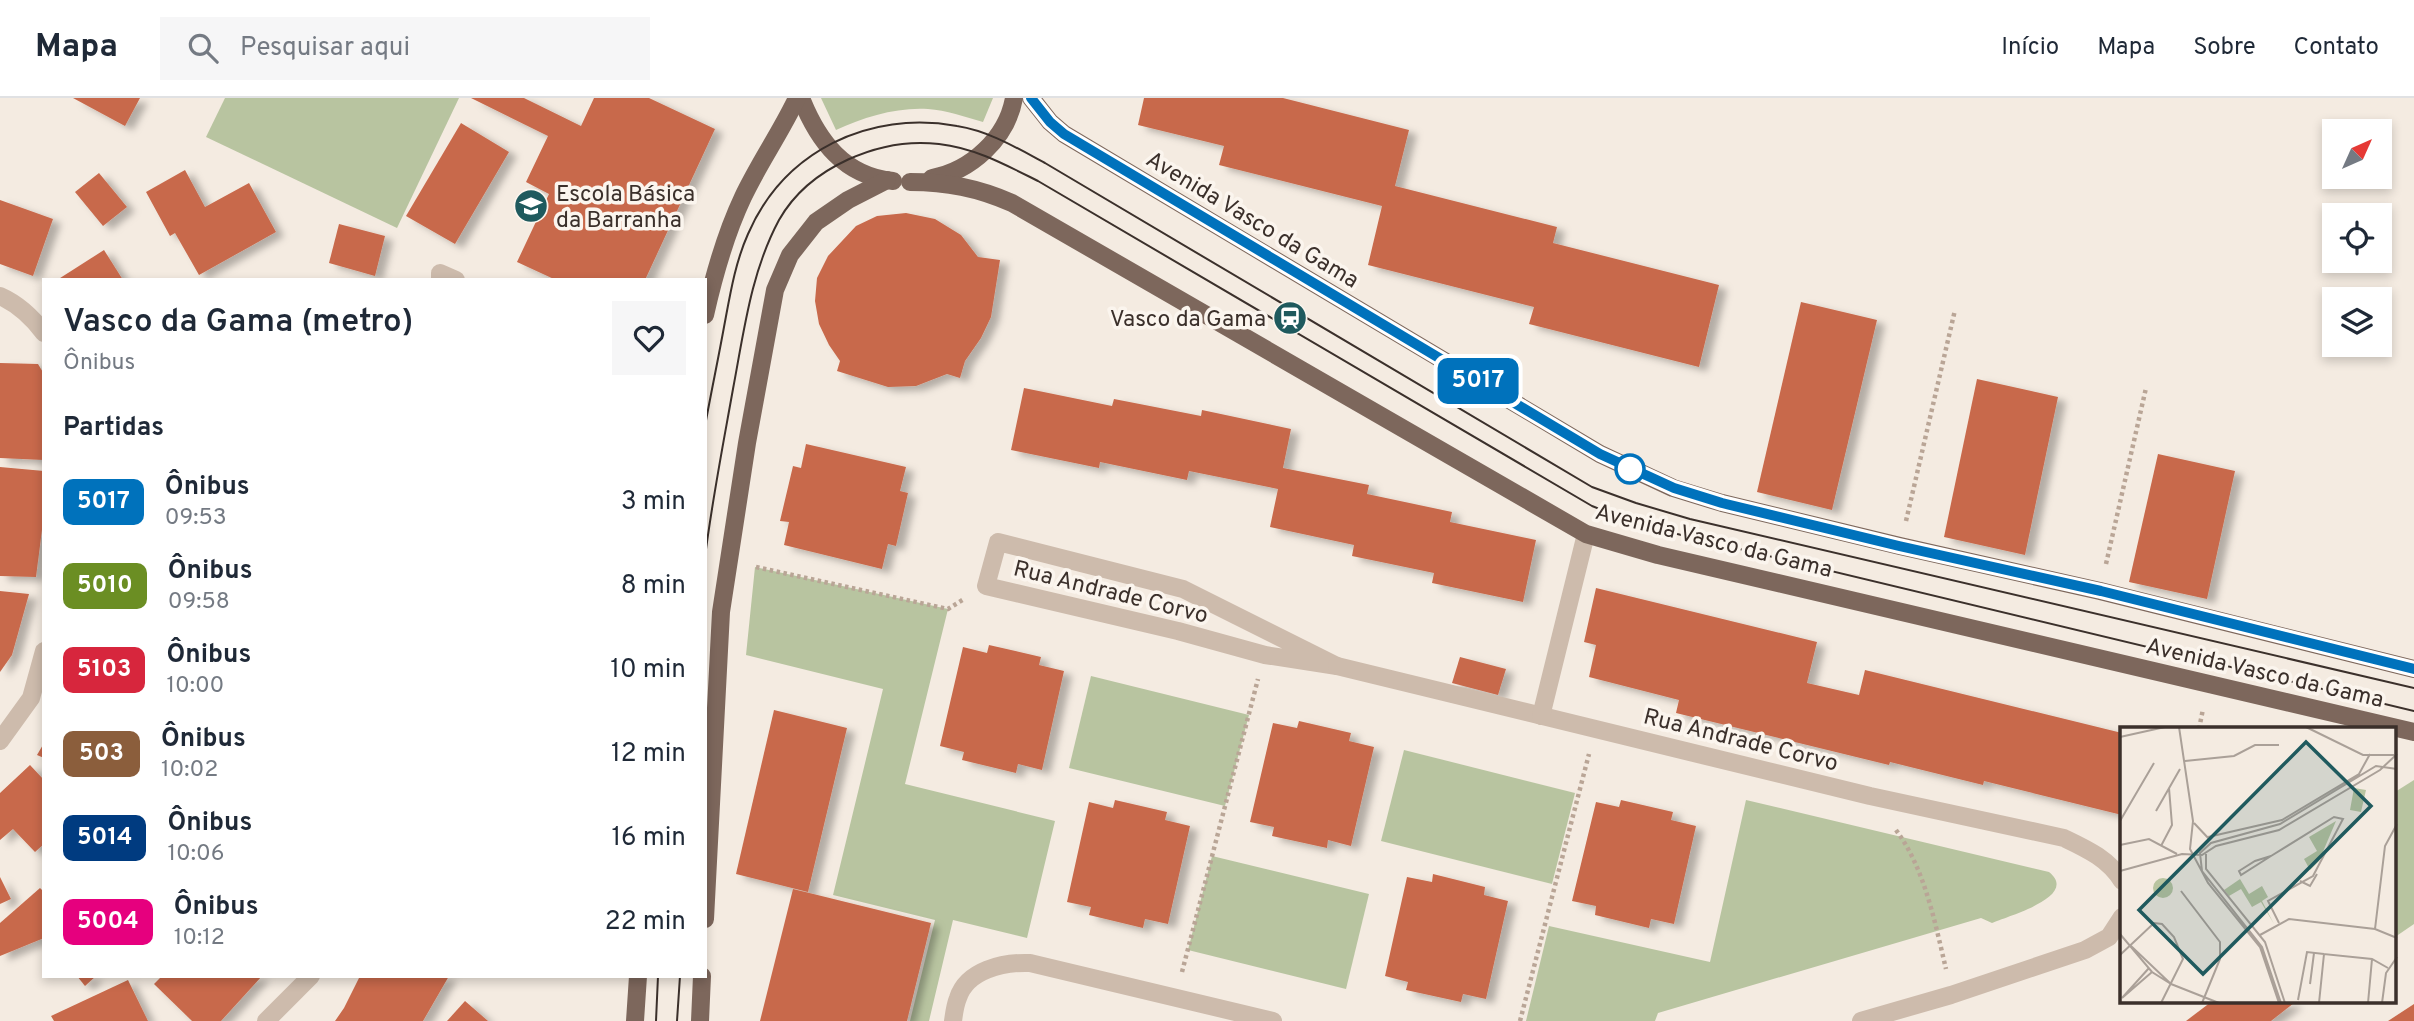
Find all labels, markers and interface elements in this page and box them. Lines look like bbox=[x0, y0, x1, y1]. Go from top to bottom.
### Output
search box bbox=[160, 17, 650, 80]
text: Mapa bbox=[35, 27, 118, 69]
icon: search bbox=[184, 29, 222, 67]
text: Pesquisar aqui bbox=[240, 32, 410, 65]
text: Início bbox=[2001, 33, 2059, 63]
text: Mapa bbox=[2097, 33, 2155, 63]
text: Sobre bbox=[2193, 33, 2256, 63]
text: Contato bbox=[2294, 33, 2379, 63]
north arrow bbox=[2322, 119, 2392, 189]
map controls bbox=[2322, 119, 2392, 357]
street label: Avenida Vasco da Gama bbox=[1140, 146, 1363, 296]
place label: Escola Básica da Barranha bbox=[556, 181, 695, 236]
school or university icon: Escola Básica da Barranha bbox=[512, 187, 550, 225]
button: locate bbox=[2322, 203, 2392, 273]
button: layers bbox=[2322, 287, 2392, 357]
station icon: Vasco da Gama bbox=[1271, 299, 1309, 337]
button: heart bbox=[612, 301, 686, 375]
text: Vasco da Gama (metro) bbox=[63, 302, 414, 344]
place label: Vasco da Gama bbox=[1110, 306, 1266, 335]
text: Ônibus bbox=[63, 349, 135, 378]
line badge: 5017 bbox=[1429, 358, 1527, 404]
text: 5017 bbox=[1452, 366, 1504, 396]
text: Partidas bbox=[63, 412, 164, 445]
unlabelled marker bbox=[1615, 454, 1645, 484]
text: Ônibus bbox=[165, 471, 250, 504]
text: 3 min bbox=[621, 486, 686, 519]
text: 5017 bbox=[77, 487, 130, 517]
street label: Avenida Vasco da Gama bbox=[1592, 499, 1835, 586]
text: 09:53 bbox=[165, 504, 227, 533]
text: Ônibus bbox=[168, 555, 253, 588]
street label: Rua Andrade Corvo bbox=[1010, 555, 1211, 632]
text: 8 min bbox=[621, 570, 686, 603]
text: 5010 bbox=[77, 571, 133, 601]
text: 09:58 bbox=[168, 588, 230, 617]
street label: Avenida Vasco da Gama bbox=[2143, 633, 2386, 716]
text: Ônibus bbox=[166, 639, 251, 672]
text: 10 min bbox=[610, 654, 686, 687]
text: 5103 bbox=[77, 655, 131, 685]
text: 10:00 bbox=[166, 672, 224, 701]
street label: Rua Andrade Corvo bbox=[1640, 703, 1841, 780]
text: Ônibus bbox=[161, 723, 246, 756]
inset map bbox=[2120, 727, 2396, 1004]
text: 12 min bbox=[611, 738, 686, 771]
text: 503 bbox=[79, 739, 124, 769]
text: 10:02 bbox=[161, 756, 218, 785]
text: Ônibus bbox=[167, 807, 252, 840]
text: 16 min bbox=[611, 822, 686, 855]
text: 5014 bbox=[77, 823, 132, 853]
text: 10:06 bbox=[167, 840, 224, 869]
text: Ônibus bbox=[174, 891, 258, 924]
text: 22 min bbox=[605, 906, 686, 939]
text: 5004 bbox=[77, 907, 139, 937]
text: 10:12 bbox=[174, 924, 225, 953]

